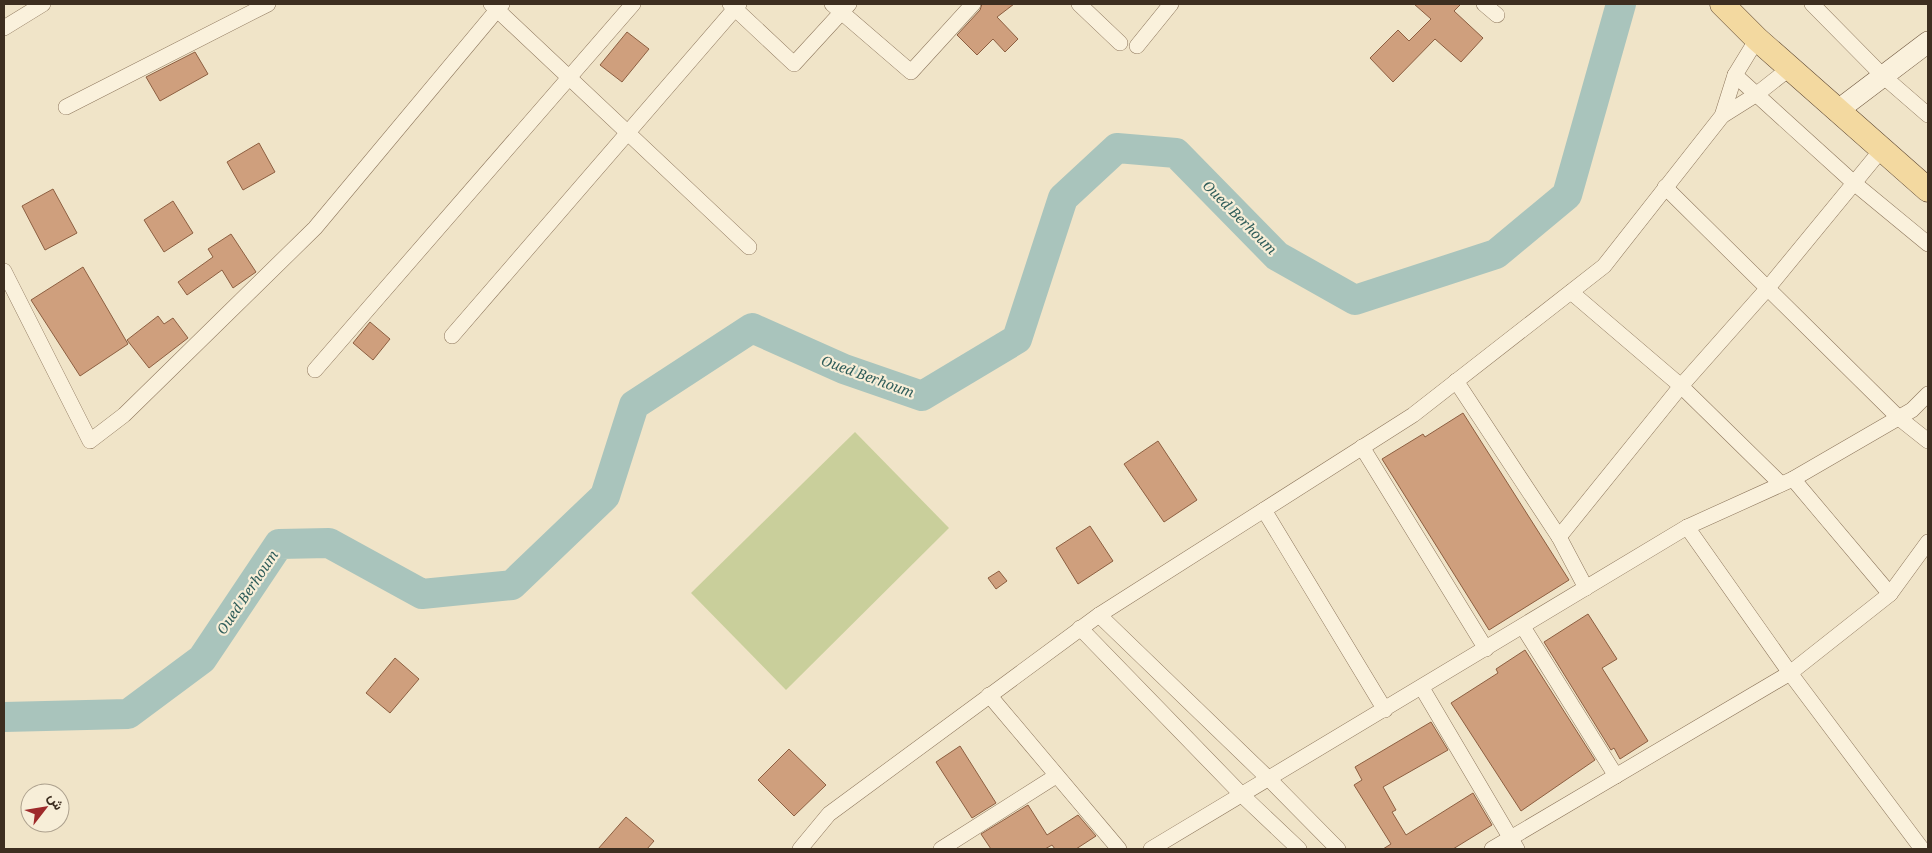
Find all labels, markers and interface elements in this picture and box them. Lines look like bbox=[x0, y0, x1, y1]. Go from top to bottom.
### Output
water label: Oued Berhoum bbox=[1199, 176, 1281, 258]
water label: Oued Berhoum bbox=[819, 350, 917, 402]
water label: Oued Berhoum bbox=[212, 546, 282, 638]
north arrow bbox=[20, 783, 70, 833]
text: ش bbox=[44, 789, 69, 813]

